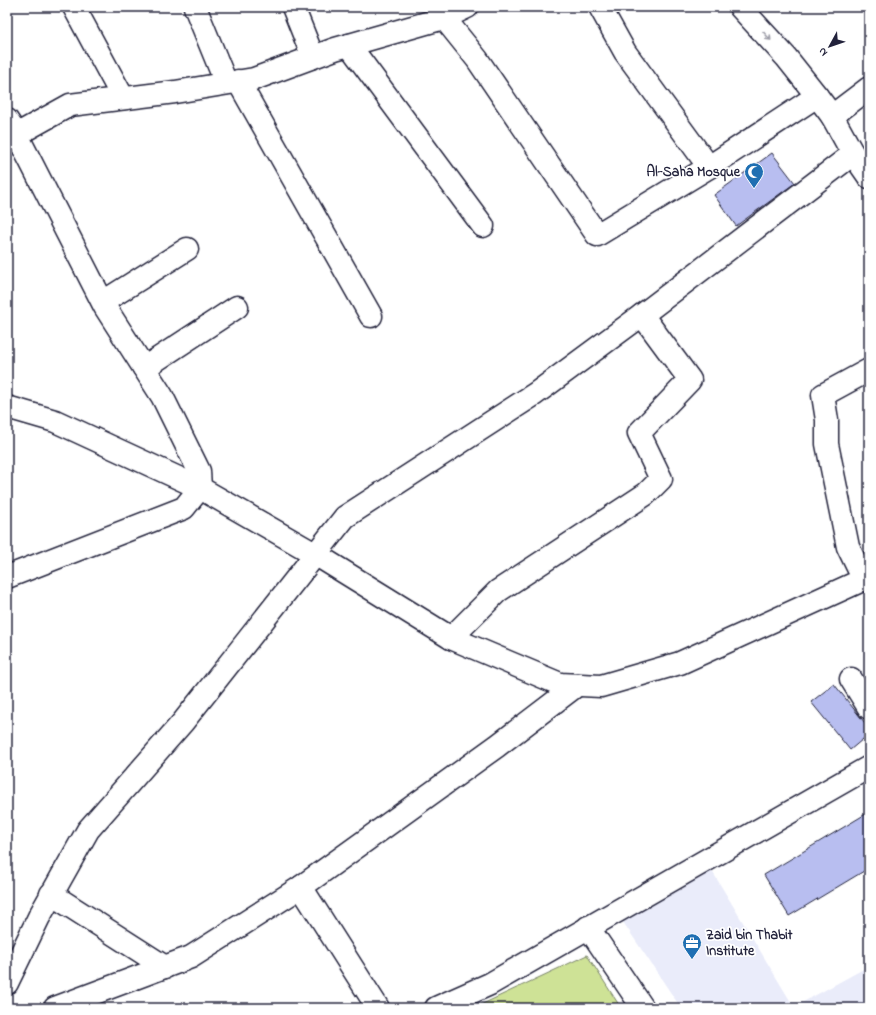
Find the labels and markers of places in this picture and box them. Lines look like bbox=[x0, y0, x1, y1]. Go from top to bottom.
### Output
mosque icon: Al-Saha Mosque bbox=[743, 161, 765, 189]
place label: Al-Saha Mosque bbox=[647, 162, 741, 183]
place label: Zaid bin Thabit Institute bbox=[706, 925, 793, 962]
office icon: Zaid bin Thabit Institute bbox=[681, 932, 703, 960]

